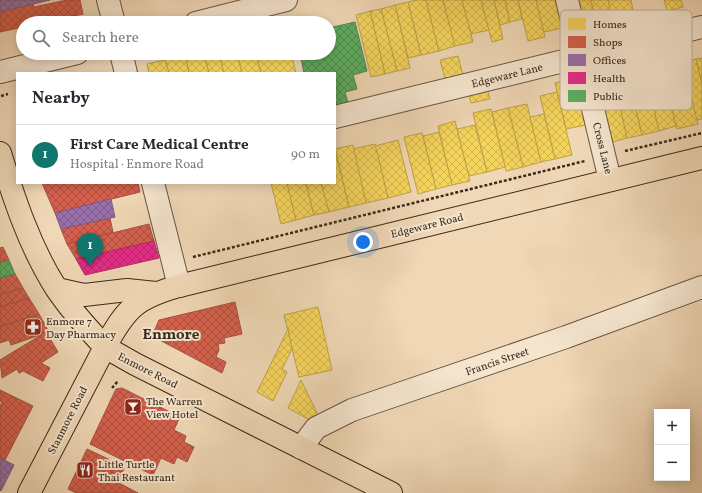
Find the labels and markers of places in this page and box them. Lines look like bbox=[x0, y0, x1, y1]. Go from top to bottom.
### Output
pin: 1 bbox=[77, 233, 103, 266]
place label: Enmore 7 Day Pharmacy bbox=[46, 315, 116, 343]
pharmacy icon: Enmore 7 Day Pharmacy bbox=[23, 317, 43, 337]
place label: The Warren View Hotel bbox=[146, 395, 203, 423]
bar icon: The Warren View Hotel bbox=[123, 397, 143, 417]
place label: Little Turtle Thai Restaurant bbox=[98, 458, 175, 486]
restaurant icon: Little Turtle Thai Restaurant bbox=[75, 460, 95, 480]

